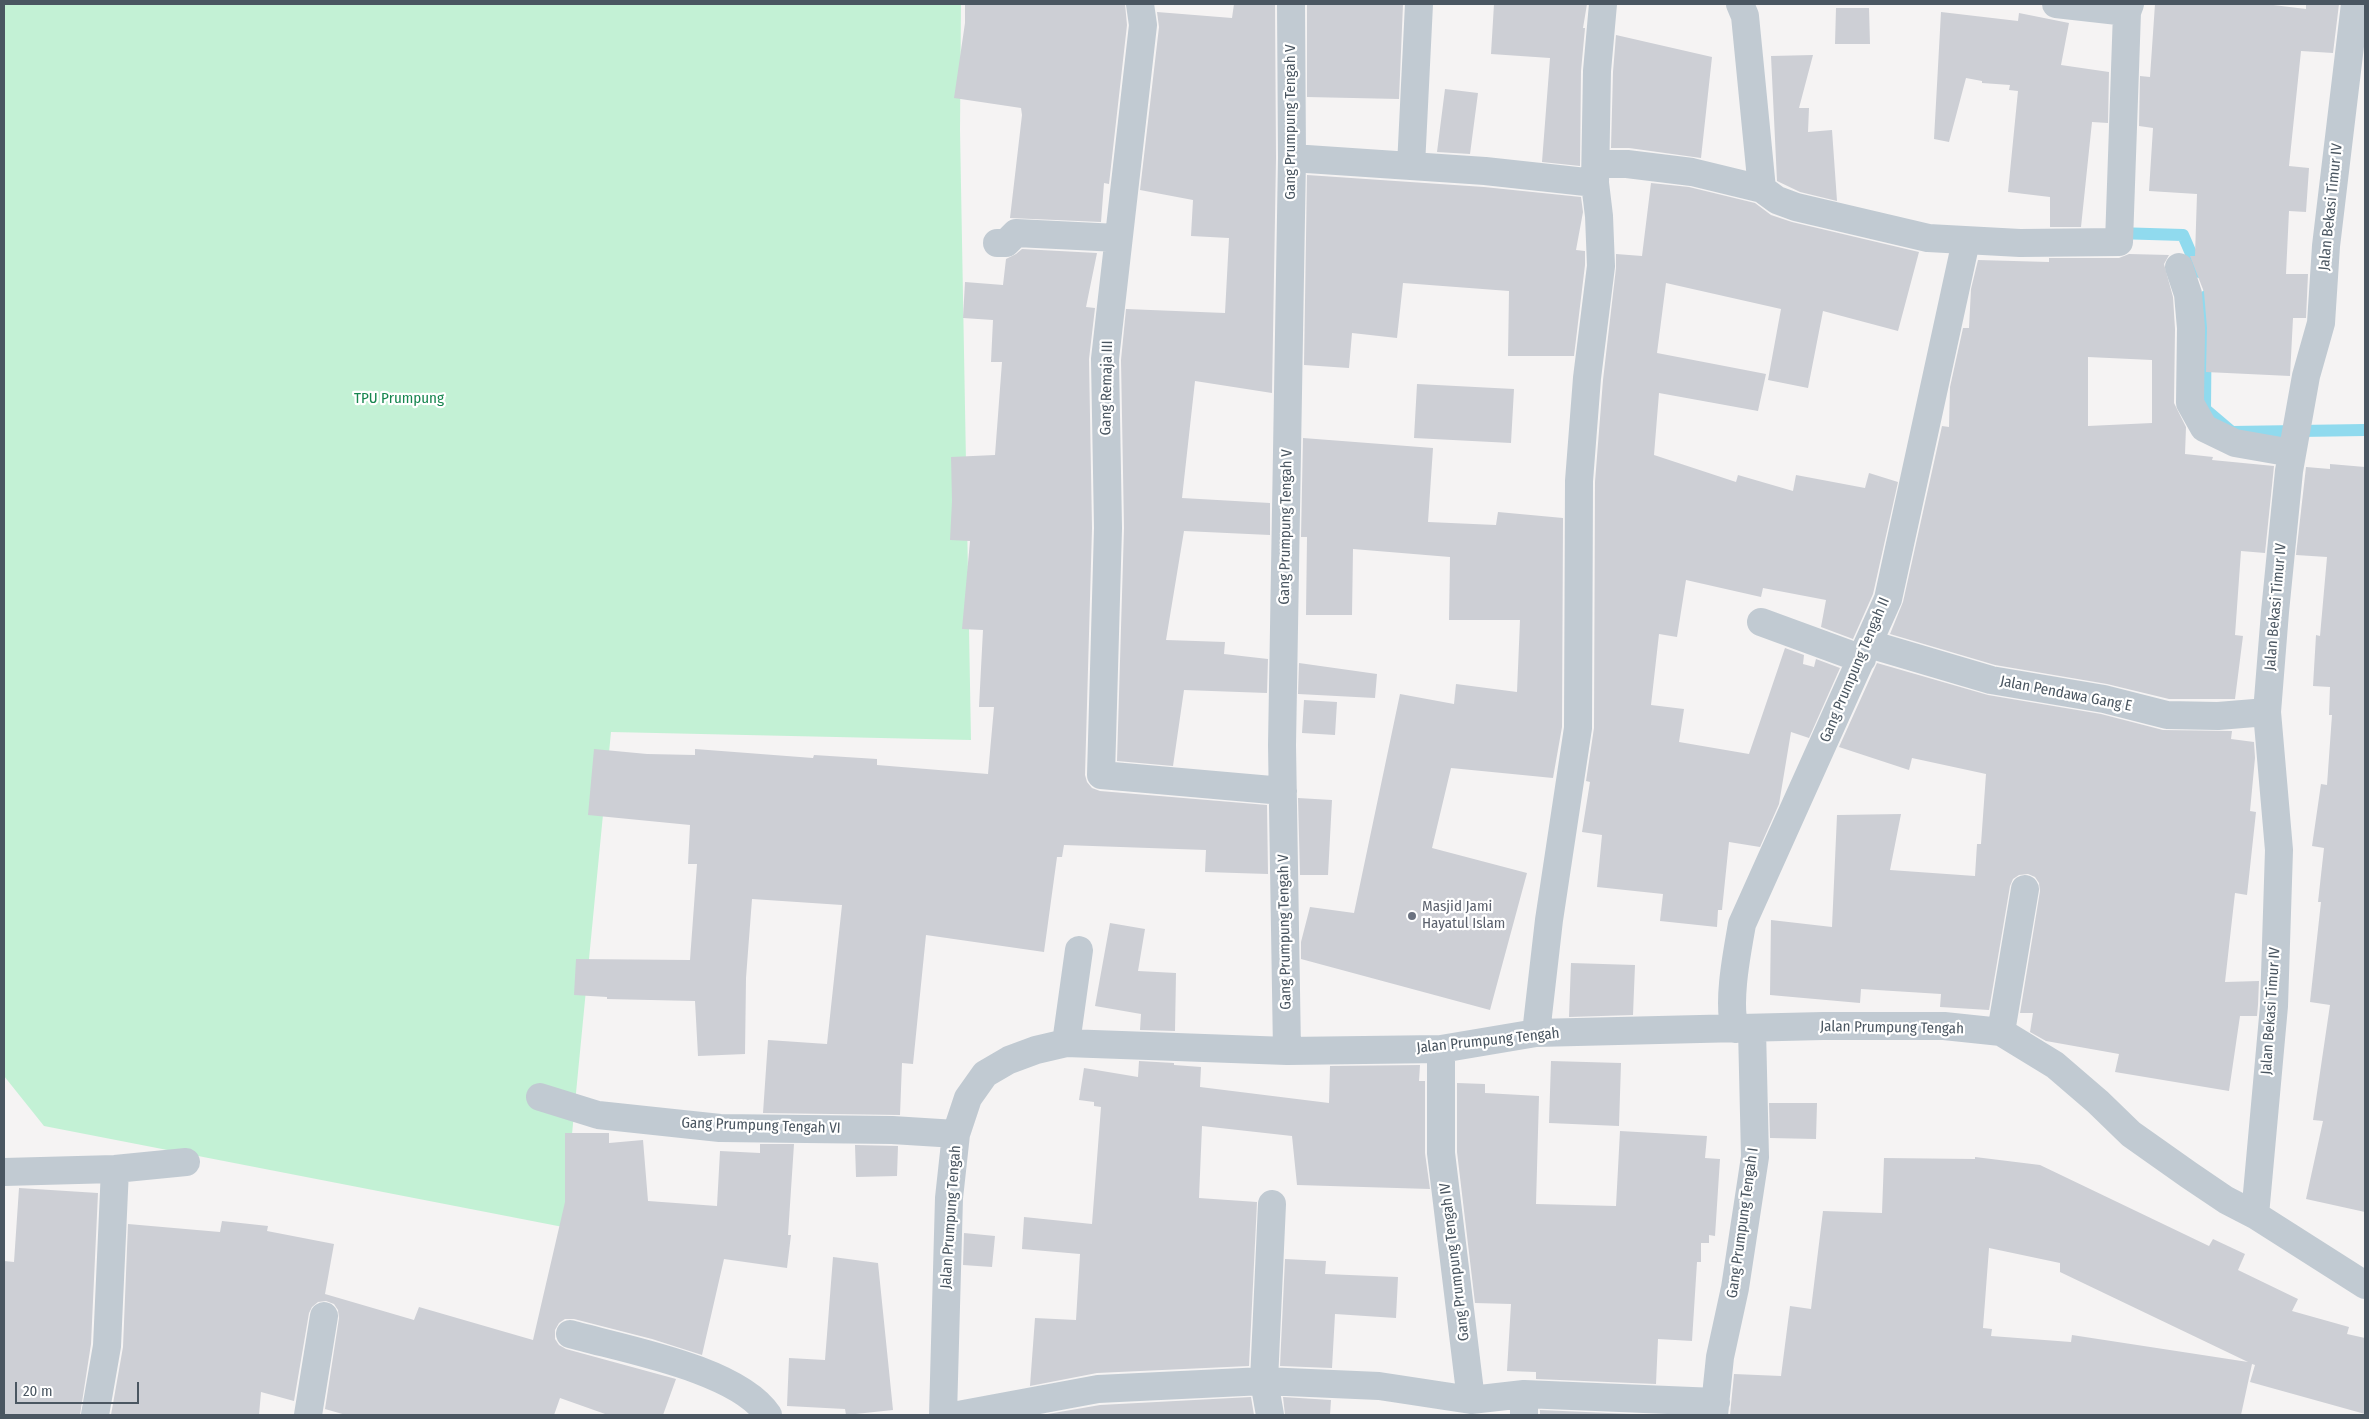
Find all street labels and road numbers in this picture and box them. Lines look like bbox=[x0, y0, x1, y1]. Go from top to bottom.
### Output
street label: Gang Prumpung Tengah V bbox=[1282, 44, 1300, 200]
street label: Jalan Bekasi Timur IV bbox=[2315, 143, 2347, 271]
street label: Gang Remaja III bbox=[1097, 340, 1117, 436]
street label: Gang Prumpung Tengah V bbox=[1276, 449, 1296, 605]
street label: Jalan Bekasi Timur IV bbox=[2261, 543, 2291, 671]
street label: Gang Prumpung Tengah II bbox=[1816, 595, 1894, 745]
street label: Jalan Pendawa Gang E bbox=[1999, 672, 2133, 716]
street label: Gang Prumpung Tengah V bbox=[1275, 854, 1295, 1010]
street label: Jalan Bekasi Timur IV bbox=[2258, 947, 2284, 1075]
street label: Jalan Prumpung Tengah bbox=[1820, 1018, 1964, 1038]
street label: Jalan Prumpung Tengah bbox=[1416, 1025, 1560, 1057]
street label: Gang Prumpung Tengah VI bbox=[681, 1114, 841, 1138]
street label: Jalan Prumpung Tengah bbox=[937, 1145, 965, 1289]
street label: Gang Prumpung Tengah I bbox=[1724, 1147, 1762, 1299]
street label: Gang Prumpung Tengah IV bbox=[1436, 1182, 1474, 1342]

